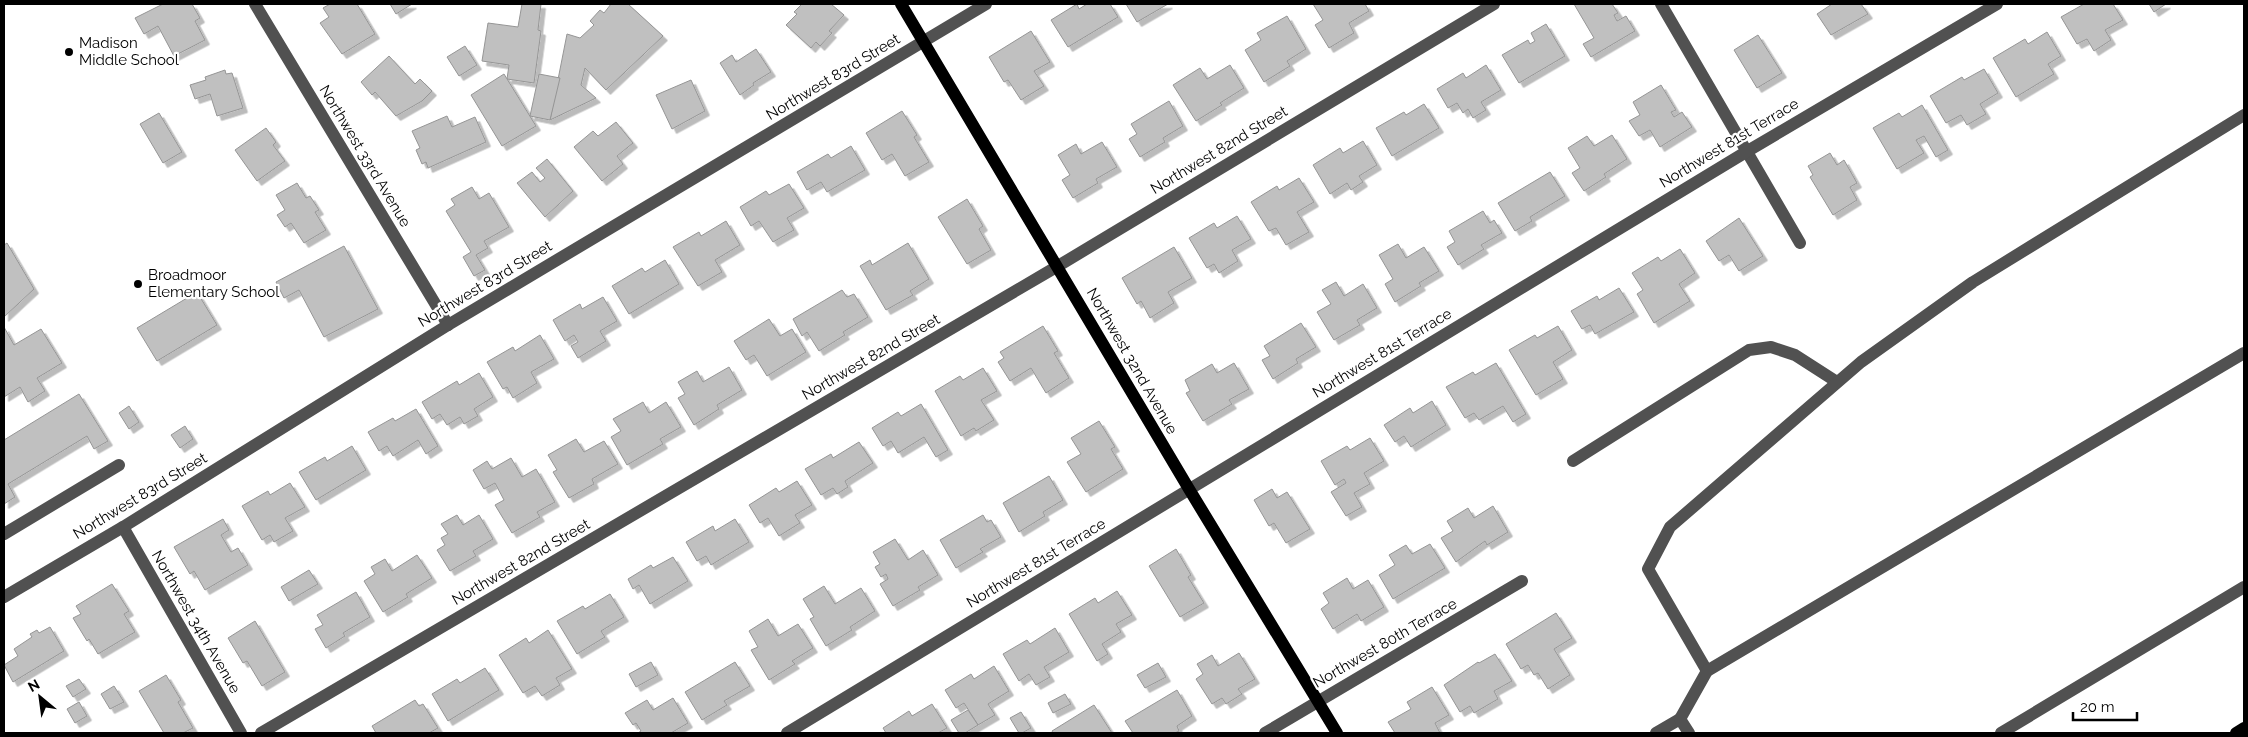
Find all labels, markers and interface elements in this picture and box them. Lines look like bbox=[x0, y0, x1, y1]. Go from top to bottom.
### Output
street label: Northwest 83rd Street bbox=[763, 30, 903, 124]
place label: Madison Middle School bbox=[79, 34, 180, 69]
marker: Madison Middle School bbox=[63, 46, 75, 58]
street label: Northwest 33rd Avenue bbox=[315, 82, 415, 230]
street label: Northwest 81st Terrace bbox=[1656, 94, 1802, 192]
street label: Northwest 82nd Street bbox=[1147, 102, 1291, 198]
street label: Northwest 83rd Street bbox=[415, 237, 555, 331]
place label: Broadmoor Elementary School bbox=[148, 266, 280, 301]
marker: Broadmoor Elementary School bbox=[132, 278, 144, 290]
street label: Northwest 32nd Avenue bbox=[1083, 285, 1181, 438]
street label: Northwest 81st Terrace bbox=[1309, 304, 1455, 402]
street label: Northwest 82nd Street bbox=[799, 310, 943, 404]
street label: Northwest 83rd Street bbox=[70, 449, 210, 543]
street label: Northwest 81st Terrace bbox=[963, 514, 1109, 612]
street label: Northwest 82nd Street bbox=[449, 515, 593, 609]
street label: Northwest 34th Avenue bbox=[148, 547, 244, 697]
street label: Northwest 80th Terrace bbox=[1310, 594, 1460, 692]
north arrow bbox=[15, 672, 65, 722]
text: N bbox=[25, 676, 42, 695]
scale bar bbox=[2073, 690, 2137, 722]
text: 20 m bbox=[2080, 698, 2115, 716]

